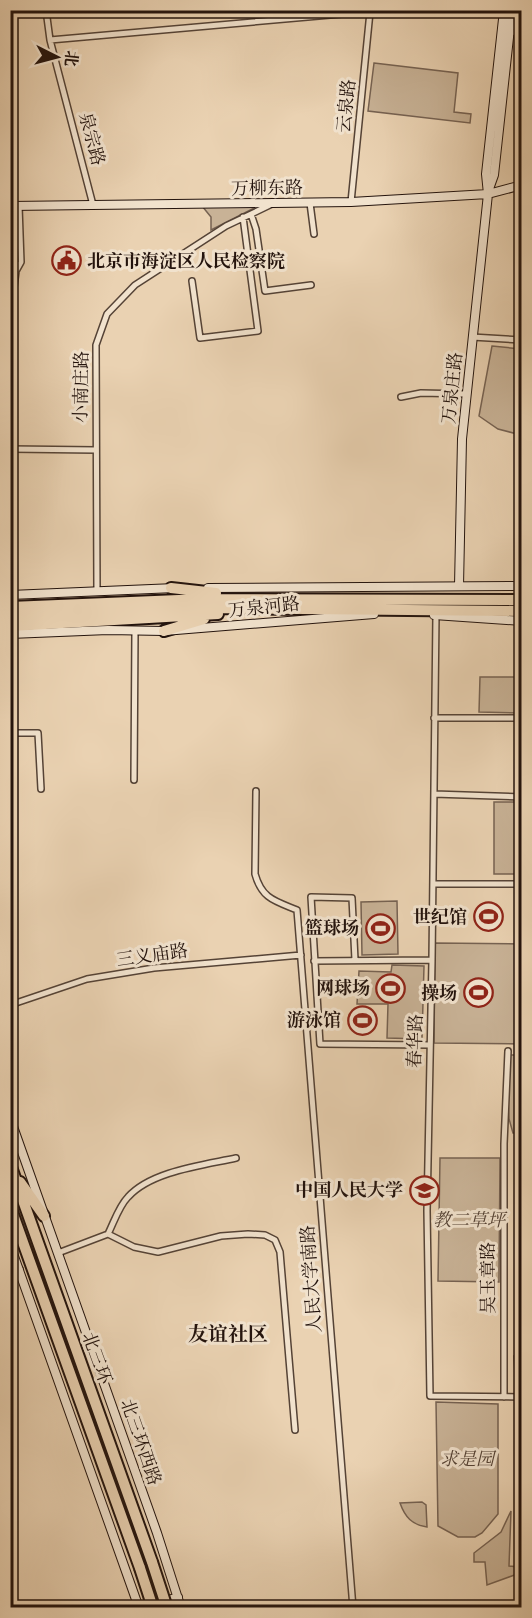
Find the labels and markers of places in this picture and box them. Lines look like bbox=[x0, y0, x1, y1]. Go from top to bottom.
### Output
public building icon: 北京市海淀区人民检察院 bbox=[50, 245, 82, 277]
place label: 北京市海淀区人民检察院 bbox=[87, 251, 285, 271]
sports icon: 世纪馆 bbox=[472, 901, 504, 933]
place label: 世纪馆 bbox=[413, 907, 467, 927]
sports icon: 篮球场 bbox=[364, 912, 396, 944]
place label: 篮球场 bbox=[305, 918, 359, 938]
sports icon: 网球场 bbox=[375, 972, 407, 1004]
sports icon: 操场 bbox=[462, 977, 494, 1009]
place label: 网球场 bbox=[316, 978, 370, 998]
place label: 操场 bbox=[421, 983, 457, 1003]
sports icon: 游泳馆 bbox=[346, 1004, 378, 1036]
place label: 游泳馆 bbox=[287, 1010, 341, 1030]
school or university icon: 中国人民大学 bbox=[408, 1174, 440, 1206]
place label: 中国人民大学 bbox=[295, 1180, 403, 1200]

